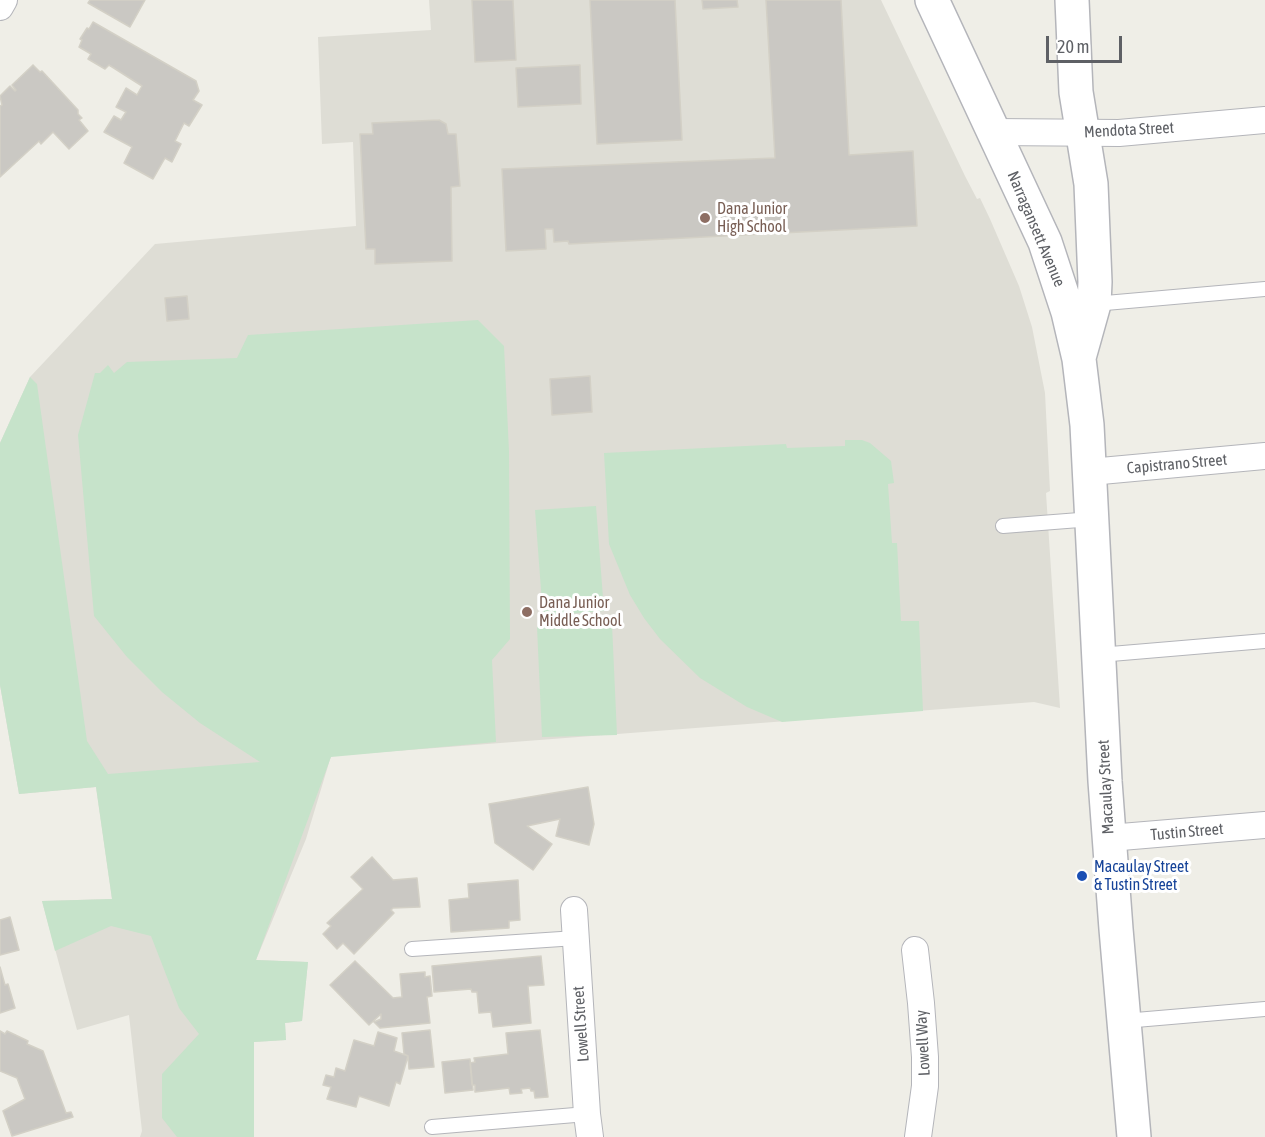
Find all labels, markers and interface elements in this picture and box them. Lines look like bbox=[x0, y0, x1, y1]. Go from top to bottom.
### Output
scale bar bbox=[1049, 24, 1126, 62]
text: 20 m bbox=[1057, 36, 1089, 57]
street label: Mendota Street bbox=[1083, 118, 1175, 142]
street label: Narragansett Avenue bbox=[1003, 168, 1069, 290]
place label: Dana Junior High School bbox=[717, 199, 787, 237]
marker: Dana Junior High School bbox=[698, 211, 712, 225]
street label: Capistrano Street bbox=[1126, 450, 1228, 478]
place label: Dana Junior Middle School bbox=[539, 593, 622, 631]
marker: Dana Junior Middle School bbox=[520, 605, 534, 619]
street label: Macaulay Street bbox=[1094, 739, 1118, 835]
street label: Tustin Street bbox=[1150, 819, 1224, 845]
place label: Macaulay Street & Tustin Street bbox=[1094, 857, 1189, 895]
marker: Macaulay Street & Tustin Street bbox=[1075, 869, 1089, 883]
street label: Lowell Street bbox=[569, 985, 593, 1063]
street label: Lowell Way bbox=[912, 1010, 934, 1076]

